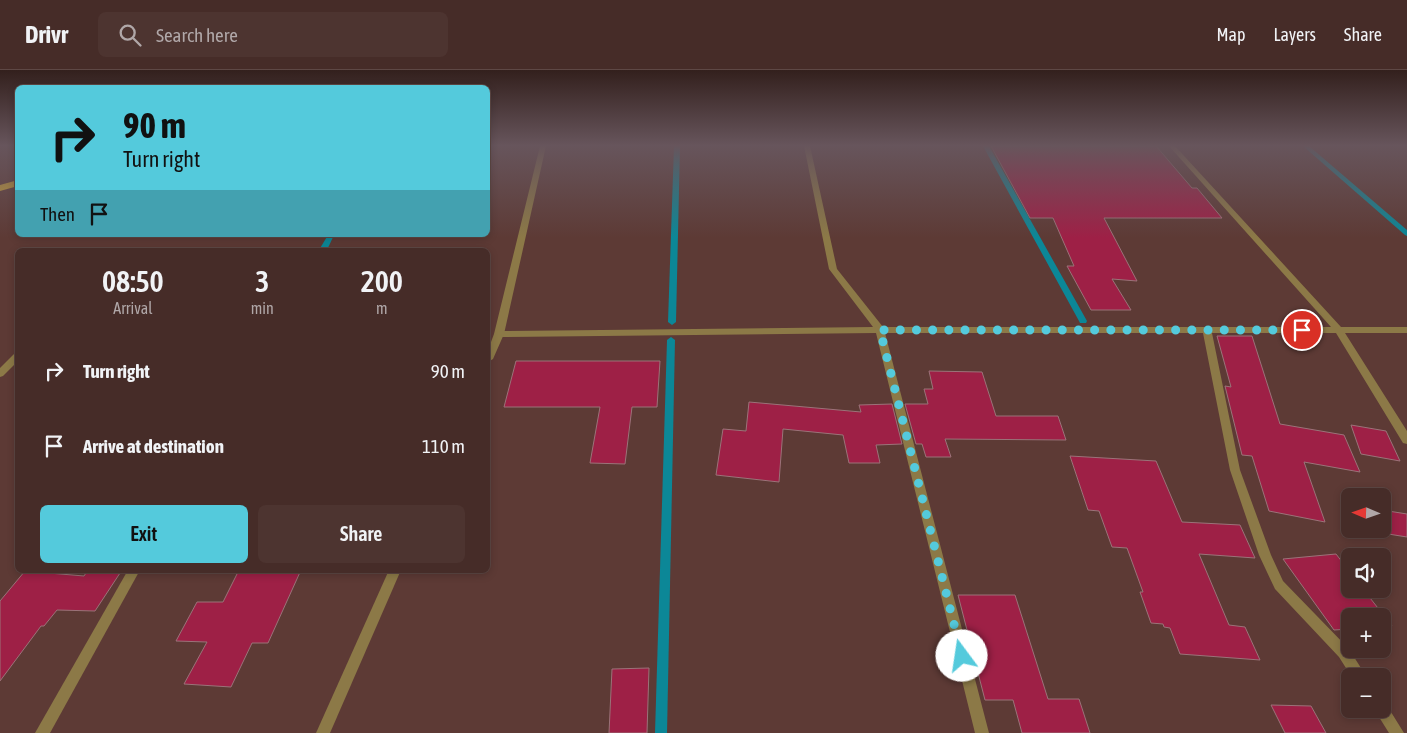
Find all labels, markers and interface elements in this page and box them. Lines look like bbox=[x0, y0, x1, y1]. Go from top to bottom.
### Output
search box bbox=[98, 12, 448, 57]
text: Drivr bbox=[25, 21, 68, 48]
icon: search bbox=[116, 21, 144, 49]
text: Search here bbox=[156, 24, 238, 46]
text: Map bbox=[1216, 24, 1245, 45]
text: Layers bbox=[1273, 24, 1316, 45]
text: Share bbox=[1344, 24, 1382, 45]
icon: right bbox=[40, 105, 105, 170]
text: 90 m bbox=[123, 105, 186, 145]
text: Turn right bbox=[123, 146, 200, 172]
icon: arrive bbox=[85, 200, 113, 228]
text: Then bbox=[40, 203, 75, 225]
text: 08:50 bbox=[102, 264, 164, 298]
text: 3 bbox=[255, 264, 269, 298]
text: 200 bbox=[361, 264, 403, 298]
text: Arrival bbox=[113, 299, 152, 317]
text: min bbox=[251, 299, 274, 317]
text: m bbox=[376, 299, 388, 317]
pin bbox=[1281, 309, 1323, 351]
icon: arrive bbox=[1288, 316, 1316, 344]
icon: right bbox=[40, 357, 68, 385]
text: Turn right bbox=[83, 360, 150, 382]
text: 90 m bbox=[431, 360, 465, 382]
icon: arrive bbox=[40, 432, 68, 460]
text: Arrive at destination bbox=[83, 435, 224, 457]
text: 110 m bbox=[422, 435, 465, 457]
north arrow bbox=[1341, 488, 1391, 538]
map controls bbox=[1341, 488, 1391, 718]
button: Exit bbox=[40, 505, 248, 563]
button: Share bbox=[258, 505, 465, 563]
button: sound bbox=[1341, 548, 1391, 598]
button: + bbox=[1341, 608, 1391, 658]
position arrow bbox=[935, 629, 987, 681]
button: − bbox=[1341, 668, 1391, 718]

